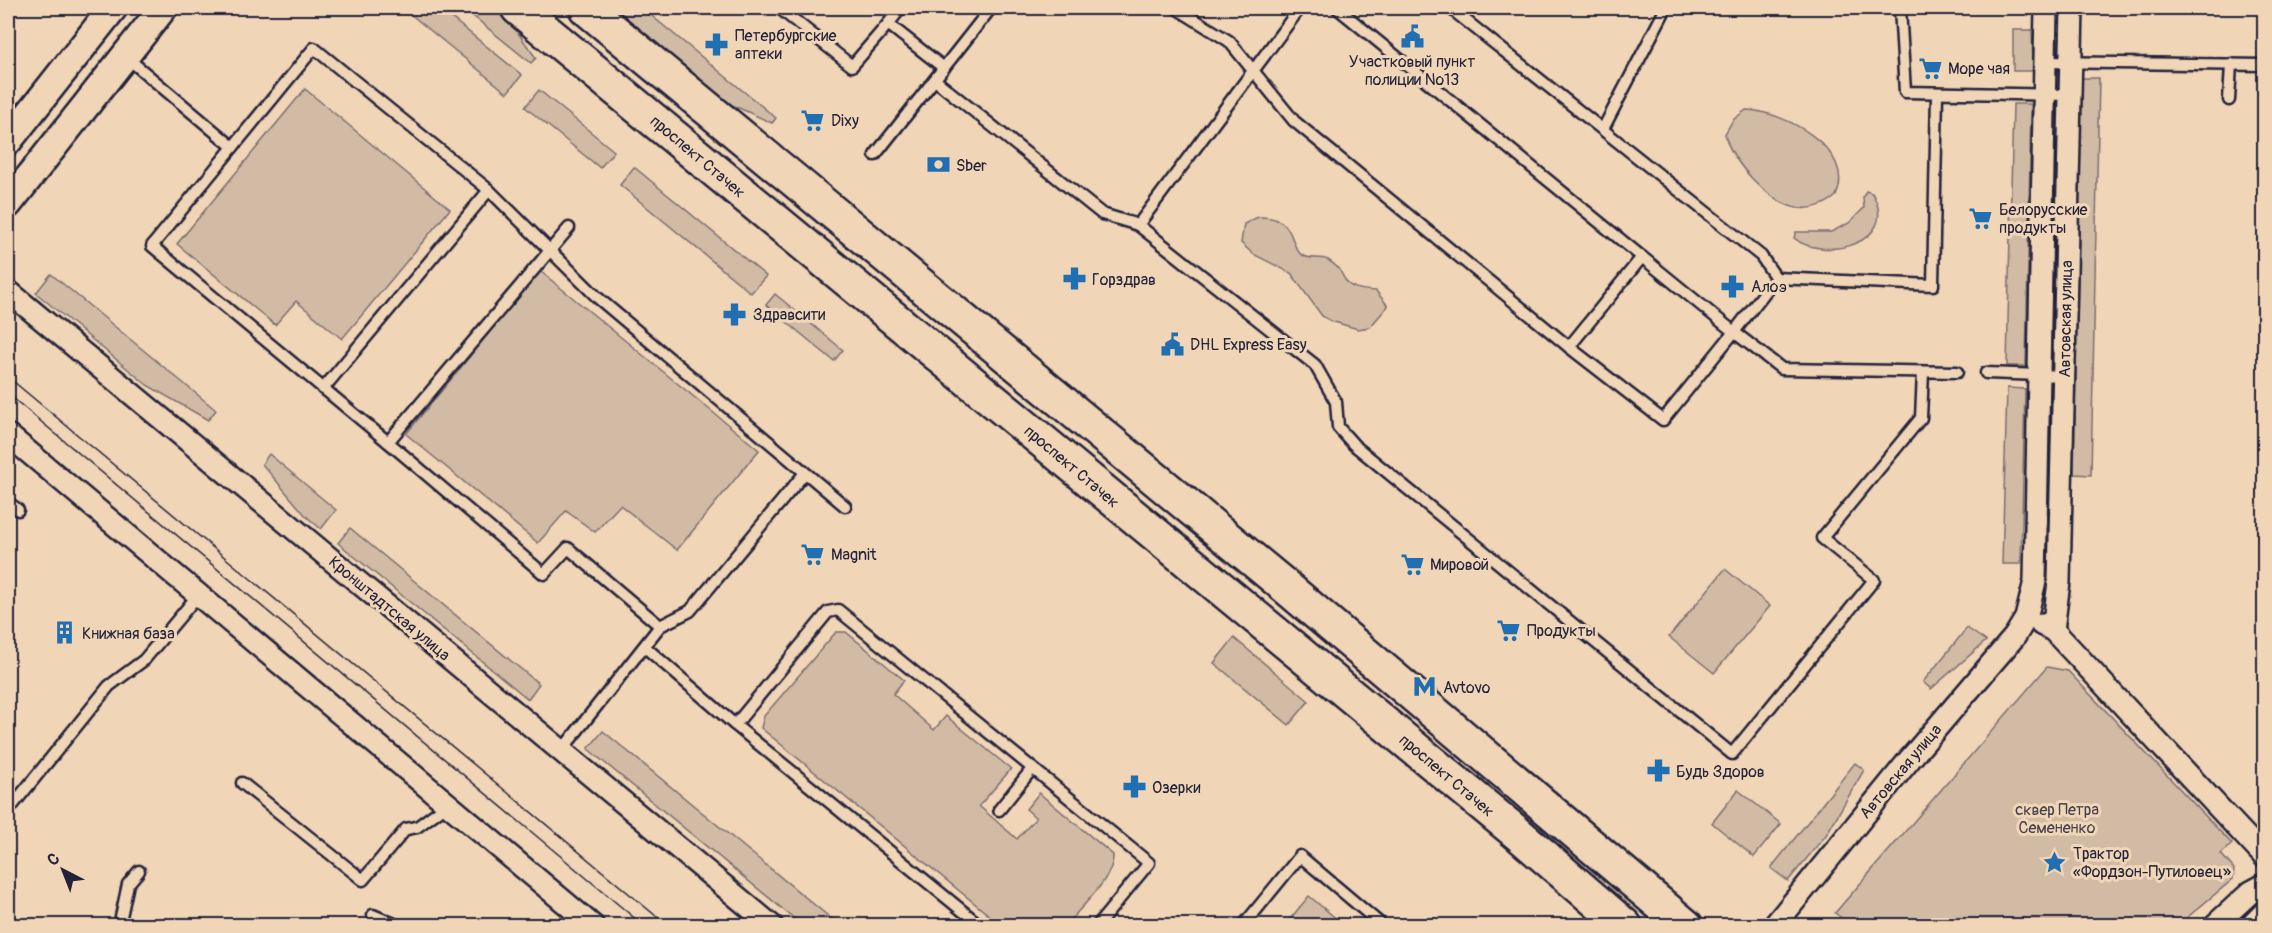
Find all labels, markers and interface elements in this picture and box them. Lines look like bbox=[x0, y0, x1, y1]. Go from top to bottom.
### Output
public building icon: Участковый пункт полиции №13 bbox=[1399, 23, 1425, 49]
place label: Петербургские аптеки bbox=[735, 26, 836, 64]
pharmacy icon: Петербургские аптеки bbox=[704, 31, 730, 57]
place label: Участковый пункт полиции №13 bbox=[1349, 52, 1475, 90]
supermarket icon: Море чая bbox=[1917, 55, 1943, 81]
place label: Море чая bbox=[1948, 59, 2010, 79]
supermarket icon: Dixy bbox=[800, 107, 826, 133]
street label: проспект Стачек bbox=[646, 111, 749, 202]
place label: Dixy bbox=[831, 111, 859, 131]
bank icon: Sber bbox=[925, 152, 951, 178]
place label: Sber bbox=[956, 156, 987, 176]
place label: Белорусские продукты bbox=[1999, 200, 2088, 238]
supermarket icon: Белорусские продукты bbox=[1968, 205, 1994, 231]
street label: Автовская улица bbox=[2055, 260, 2077, 378]
pharmacy icon: Горздрав bbox=[1061, 266, 1087, 292]
place label: Горздрав bbox=[1092, 270, 1156, 290]
pharmacy icon: Алоэ bbox=[1720, 273, 1746, 299]
place label: Алоэ bbox=[1751, 277, 1787, 297]
pharmacy icon: Здравсити bbox=[722, 301, 748, 327]
place label: Здравсити bbox=[753, 305, 825, 325]
public building icon: DHL Express Easy bbox=[1159, 331, 1185, 357]
place label: DHL Express Easy bbox=[1190, 335, 1307, 355]
street label: проспект Стачек bbox=[1020, 421, 1123, 512]
supermarket icon: Magnit bbox=[800, 541, 826, 567]
place label: Magnit bbox=[831, 545, 877, 565]
supermarket icon: Мировой bbox=[1399, 551, 1425, 577]
street label: Кронштадтская улица bbox=[325, 552, 454, 665]
place label: Мировой bbox=[1430, 555, 1489, 575]
supermarket icon: Продукты bbox=[1496, 617, 1522, 643]
building icon: Книжная база bbox=[51, 620, 77, 646]
place label: Продукты bbox=[1527, 621, 1596, 641]
place label: Книжная база bbox=[82, 624, 175, 644]
metro station icon: Avtovo bbox=[1412, 674, 1438, 700]
place label: Avtovo bbox=[1443, 678, 1491, 698]
street label: Автовская улица bbox=[1855, 720, 1946, 823]
street label: проспект Стачек bbox=[1395, 730, 1498, 821]
pharmacy icon: Будь Здоров bbox=[1645, 758, 1671, 784]
place label: Будь Здоров bbox=[1676, 762, 1765, 782]
pharmacy icon: Озерки bbox=[1121, 774, 1147, 800]
place label: Озерки bbox=[1152, 778, 1201, 798]
park label: сквер Петра Семененко bbox=[2015, 800, 2099, 838]
north arrow bbox=[33, 840, 93, 900]
place label: Трактор «Фордзон-Путиловец» bbox=[2073, 844, 2231, 882]
text: С bbox=[43, 849, 64, 870]
place icon: Трактор «Фордзон-Путиловец» bbox=[2042, 849, 2068, 875]

